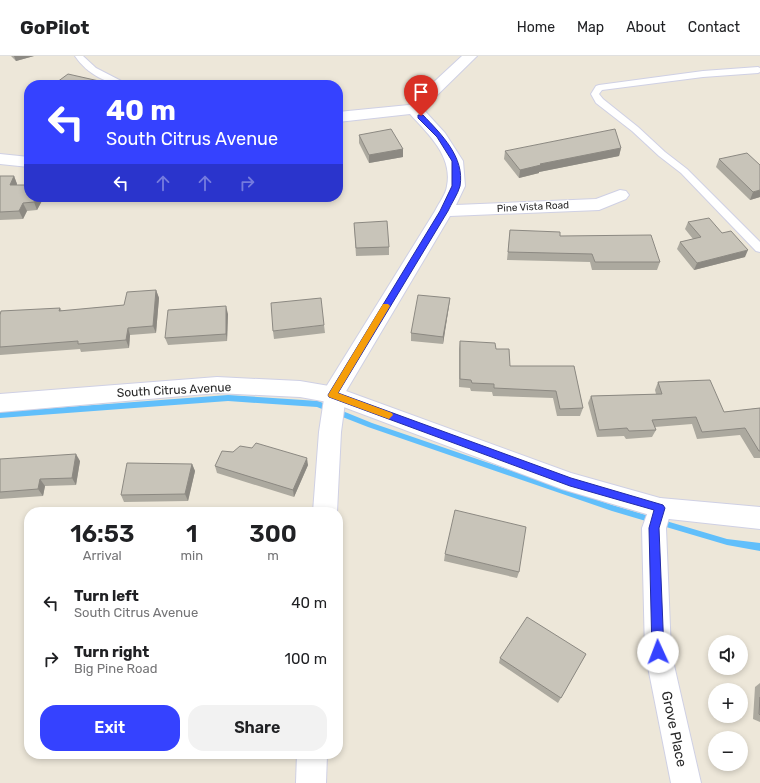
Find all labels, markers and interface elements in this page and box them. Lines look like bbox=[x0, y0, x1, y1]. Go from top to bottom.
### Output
text: GoPilot bbox=[20, 16, 89, 39]
text: Home bbox=[517, 19, 555, 36]
text: Map bbox=[577, 19, 604, 36]
text: About bbox=[626, 19, 666, 36]
text: Contact bbox=[688, 19, 740, 36]
pin bbox=[404, 75, 438, 116]
icon: arrive bbox=[410, 81, 432, 103]
text: 40 m bbox=[106, 94, 176, 127]
icon: left bbox=[40, 96, 92, 148]
text: South Citrus Avenue bbox=[106, 128, 278, 150]
icon: left bbox=[110, 172, 132, 194]
icon: ahead bbox=[152, 172, 174, 194]
icon: ahead bbox=[194, 172, 216, 194]
icon: right bbox=[236, 172, 258, 194]
street label: Pine Vista Road bbox=[497, 199, 569, 215]
street label: South Citrus Avenue bbox=[116, 380, 232, 400]
text: 16:53 bbox=[70, 520, 134, 548]
text: 1 bbox=[186, 520, 198, 548]
text: 300 bbox=[249, 520, 297, 548]
text: Arrival bbox=[83, 548, 122, 563]
text: min bbox=[181, 548, 203, 563]
text: m bbox=[267, 548, 279, 563]
text: Turn left bbox=[74, 587, 139, 605]
icon: left bbox=[40, 592, 62, 614]
text: 40 m bbox=[291, 594, 327, 612]
text: South Citrus Avenue bbox=[74, 605, 198, 620]
position arrow bbox=[637, 631, 679, 673]
map controls bbox=[708, 635, 748, 771]
button: sound bbox=[708, 635, 748, 675]
text: Turn right bbox=[74, 643, 149, 661]
icon: right bbox=[40, 648, 62, 670]
text: 100 m bbox=[285, 650, 327, 668]
text: Big Pine Road bbox=[74, 661, 157, 676]
button: + bbox=[708, 683, 748, 723]
street label: Grove Place bbox=[658, 690, 690, 769]
button: Exit bbox=[40, 705, 180, 751]
button: Share bbox=[188, 705, 327, 751]
button: − bbox=[708, 731, 748, 771]

